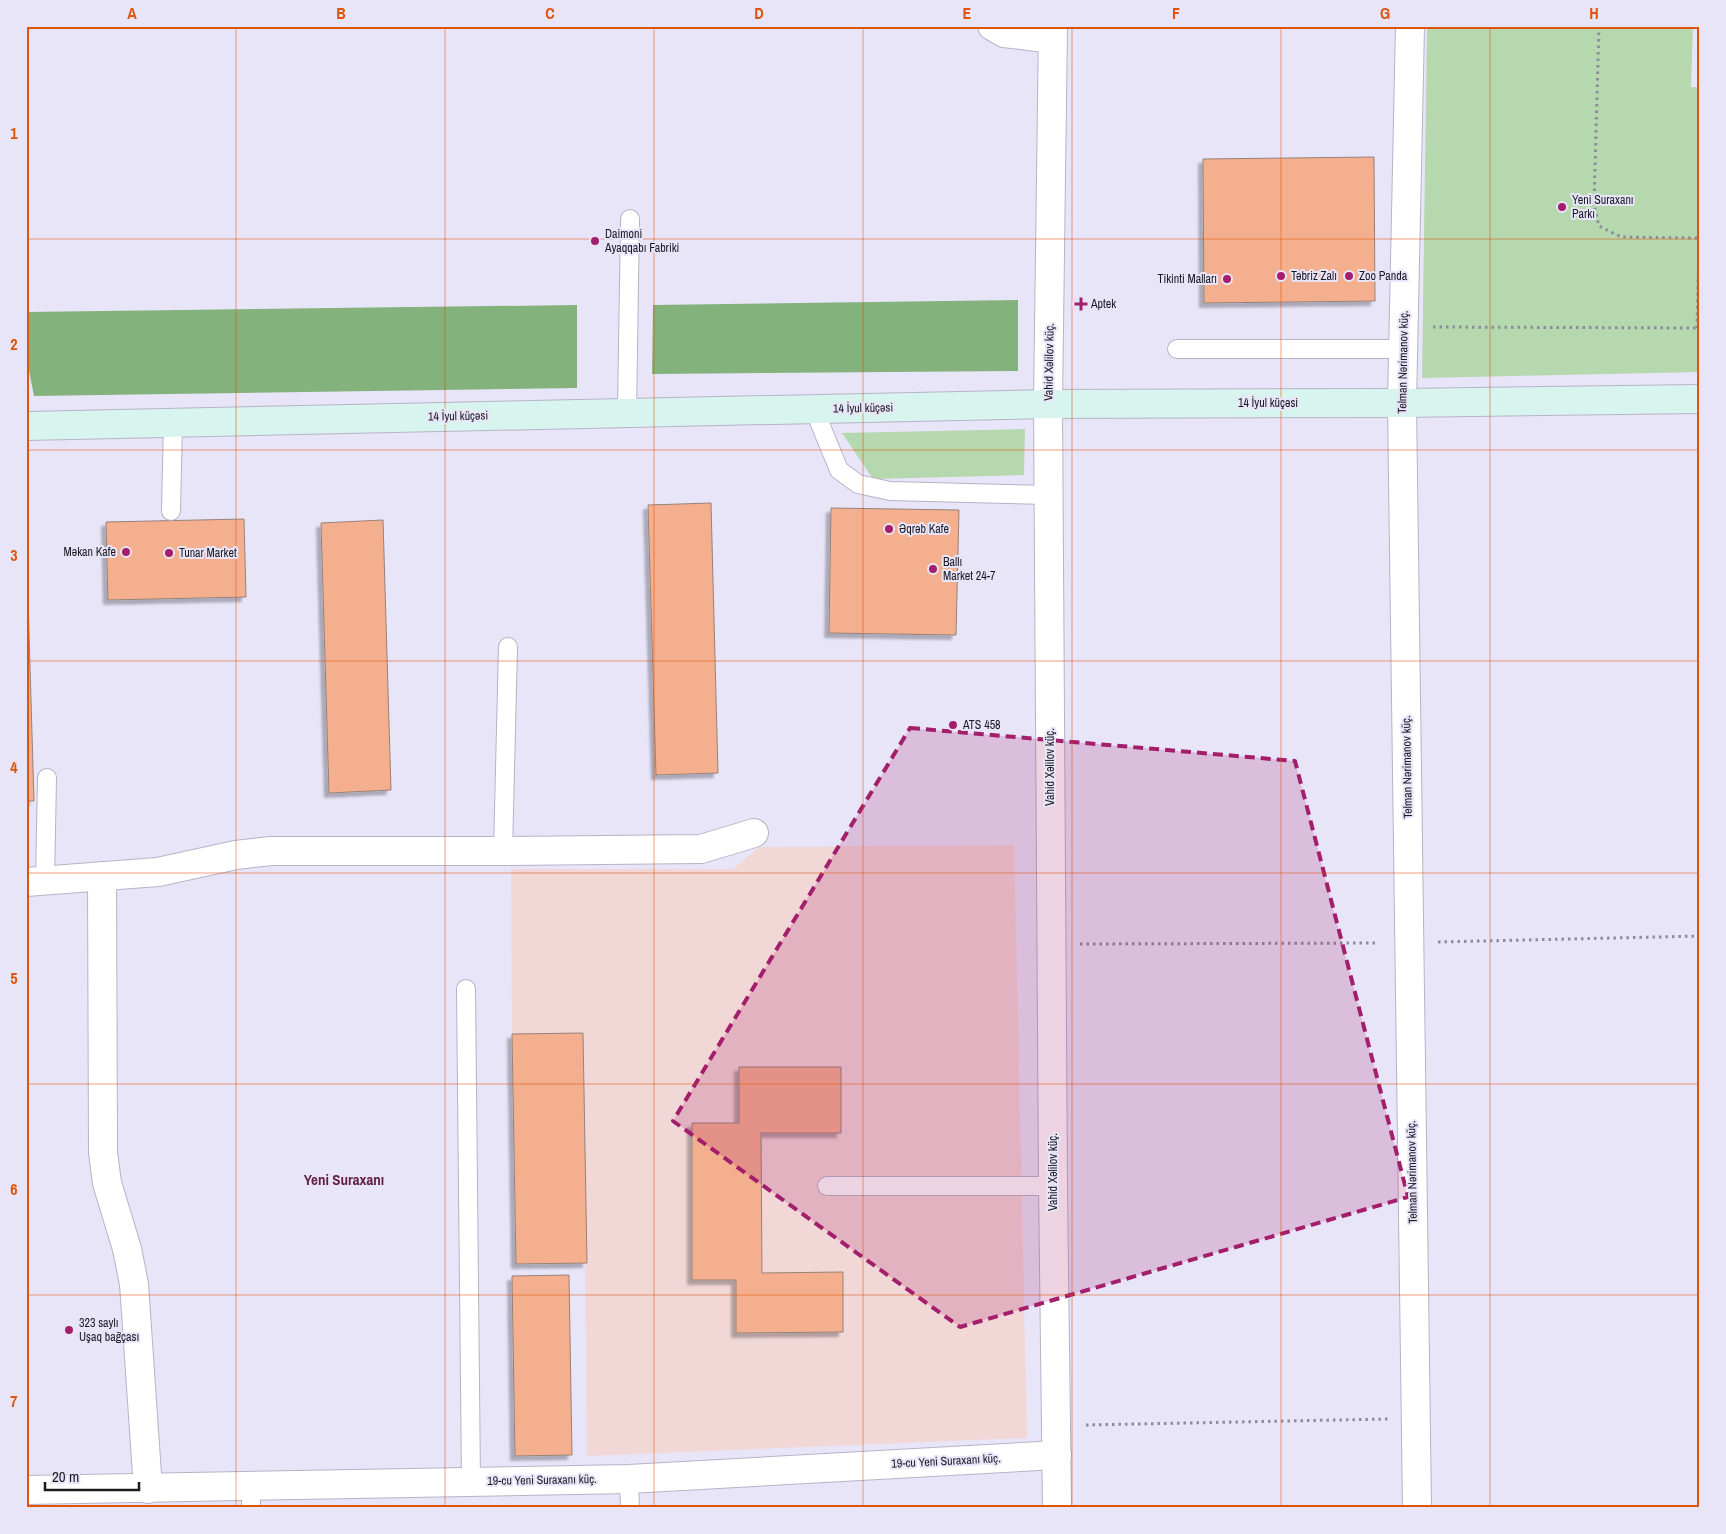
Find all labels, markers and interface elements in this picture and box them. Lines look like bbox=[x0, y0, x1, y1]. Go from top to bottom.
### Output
text: A bbox=[127, 2, 137, 24]
text: B bbox=[336, 2, 346, 24]
text: C bbox=[545, 2, 555, 24]
text: D bbox=[754, 2, 764, 24]
text: E bbox=[963, 2, 972, 24]
text: F bbox=[1172, 2, 1180, 24]
text: G bbox=[1380, 2, 1390, 24]
text: H bbox=[1589, 2, 1599, 24]
text: 1 bbox=[10, 122, 18, 144]
place label: Yeni Suraxanı Parkı bbox=[1572, 192, 1634, 222]
marker: Yeni Suraxanı Parkı bbox=[1556, 201, 1568, 213]
place label: Daimoni Ayaqqabı Fabriki bbox=[604, 226, 679, 256]
marker: Daimoni Ayaqqabı Fabriki bbox=[589, 235, 601, 247]
place label: Təbriz Zalı bbox=[1291, 268, 1337, 284]
place label: Zoo Panda bbox=[1359, 268, 1408, 284]
marker: Təbriz Zalı bbox=[1275, 270, 1287, 282]
marker: Zoo Panda bbox=[1343, 270, 1355, 282]
place label: Tikinti Malları bbox=[1158, 271, 1217, 287]
marker: Tikinti Malları bbox=[1221, 273, 1233, 285]
place label: Aptek bbox=[1090, 296, 1116, 312]
marker: Aptek bbox=[1075, 298, 1087, 310]
street label: Telman Nərimanov küç. bbox=[1394, 310, 1412, 414]
street label: Vahid Xəlilov küç. bbox=[1040, 323, 1058, 401]
text: 2 bbox=[10, 333, 18, 355]
street label: 14 İyul küçəsi bbox=[1238, 395, 1298, 411]
street label: 14 İyul küçəsi bbox=[833, 399, 893, 417]
street label: 14 İyul küçəsi bbox=[428, 407, 488, 425]
place label: Əqrəb Kafe bbox=[899, 521, 949, 537]
marker: Əqrəb Kafe bbox=[883, 523, 895, 535]
text: 3 bbox=[10, 544, 18, 566]
place label: Məkan Kafe bbox=[63, 544, 116, 560]
place label: Tunar Market bbox=[179, 545, 237, 561]
marker: Məkan Kafe bbox=[120, 546, 132, 558]
marker: Tunar Market bbox=[163, 547, 175, 559]
place label: Ballı Market 24-7 bbox=[943, 554, 996, 584]
marker: Ballı Market 24-7 bbox=[927, 563, 939, 575]
street label: Telman Nərimanov küç. bbox=[1398, 715, 1416, 819]
place label: ATS 458 bbox=[962, 717, 1001, 733]
marker: ATS 458 bbox=[947, 719, 959, 731]
street label: Vahid Xəlilov küç. bbox=[1042, 728, 1058, 806]
text: 4 bbox=[10, 756, 18, 778]
text: 5 bbox=[10, 967, 18, 989]
street label: Telman Nərimanov küç. bbox=[1403, 1120, 1421, 1224]
street label: Vahid Xəlilov küç. bbox=[1045, 1133, 1061, 1211]
district label: Yeni Suraxanı bbox=[304, 1169, 384, 1190]
text: 6 bbox=[10, 1178, 18, 1200]
place label: 323 saylı Uşaq bağçası bbox=[79, 1315, 139, 1345]
marker: 323 saylı Uşaq bağçası bbox=[63, 1324, 75, 1336]
text: 7 bbox=[10, 1390, 18, 1412]
street label: 19-cu Yeni Suraxanı küç. bbox=[891, 1450, 1001, 1472]
scale bar bbox=[45, 1459, 139, 1491]
text: 20 m bbox=[52, 1466, 79, 1487]
street label: 19-cu Yeni Suraxanı küç. bbox=[487, 1471, 597, 1489]

